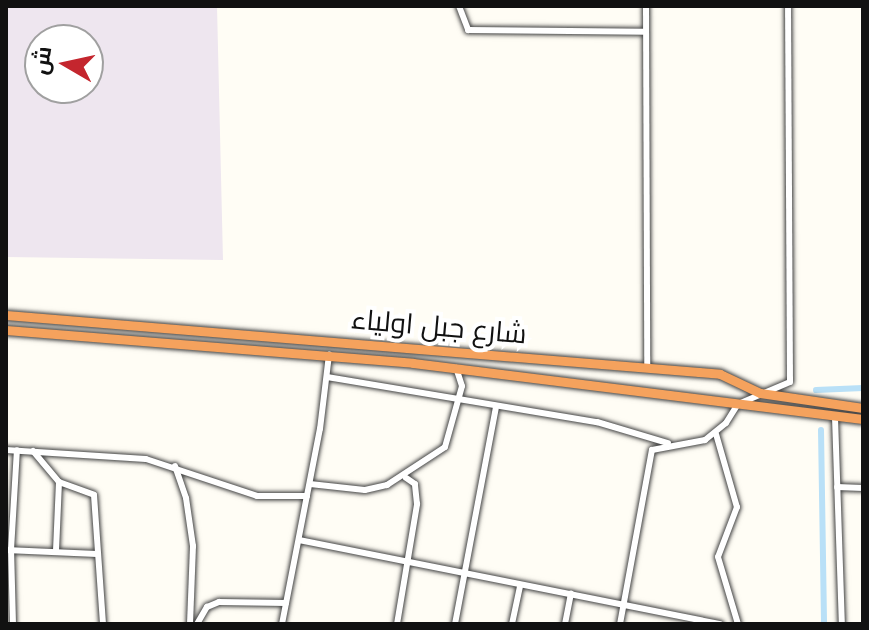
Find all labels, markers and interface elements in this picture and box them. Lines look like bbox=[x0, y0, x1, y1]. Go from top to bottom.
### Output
north arrow bbox=[24, 24, 104, 104]
text: ش bbox=[26, 44, 57, 77]
street label: شارع جبل اولياء bbox=[350, 303, 528, 351]

